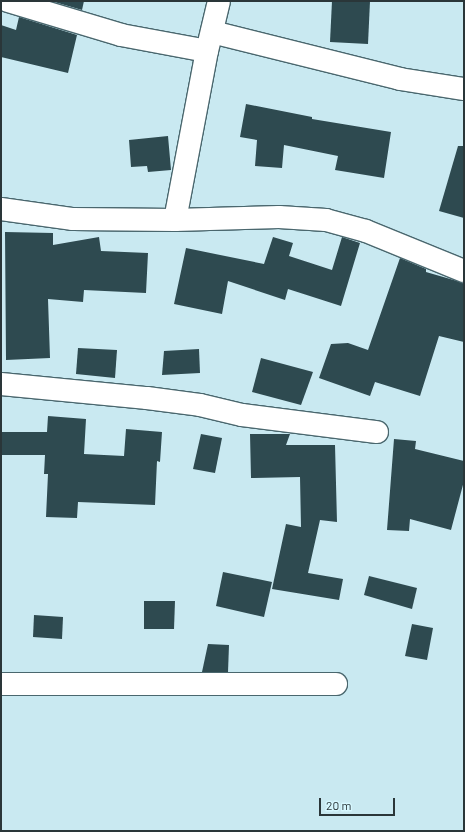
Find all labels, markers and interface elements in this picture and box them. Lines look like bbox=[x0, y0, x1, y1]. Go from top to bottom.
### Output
scale bar bbox=[321, 790, 397, 816]
text: 20 m bbox=[326, 798, 352, 812]

